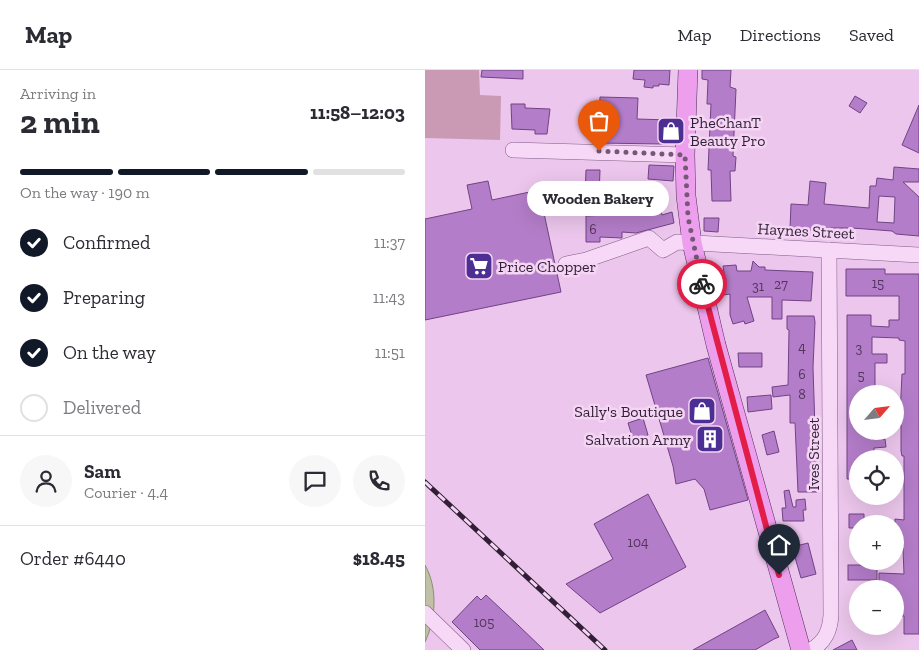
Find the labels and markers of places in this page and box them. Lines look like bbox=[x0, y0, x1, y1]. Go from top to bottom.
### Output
pin bbox=[578, 100, 620, 151]
place label: PheChanT Beauty Pro bbox=[690, 113, 765, 150]
shop icon: PheChanT Beauty Pro bbox=[656, 116, 686, 146]
callout: Wooden Bakery bbox=[528, 181, 670, 216]
supermarket icon: Price Chopper bbox=[464, 251, 494, 281]
place label: Price Chopper bbox=[498, 257, 597, 276]
shop icon: Sally's Boutique bbox=[687, 396, 717, 426]
place label: Sally's Boutique bbox=[574, 402, 683, 421]
building icon: Salvation Army bbox=[695, 424, 725, 454]
place label: Salvation Army bbox=[585, 430, 692, 449]
pin bbox=[758, 524, 800, 575]

